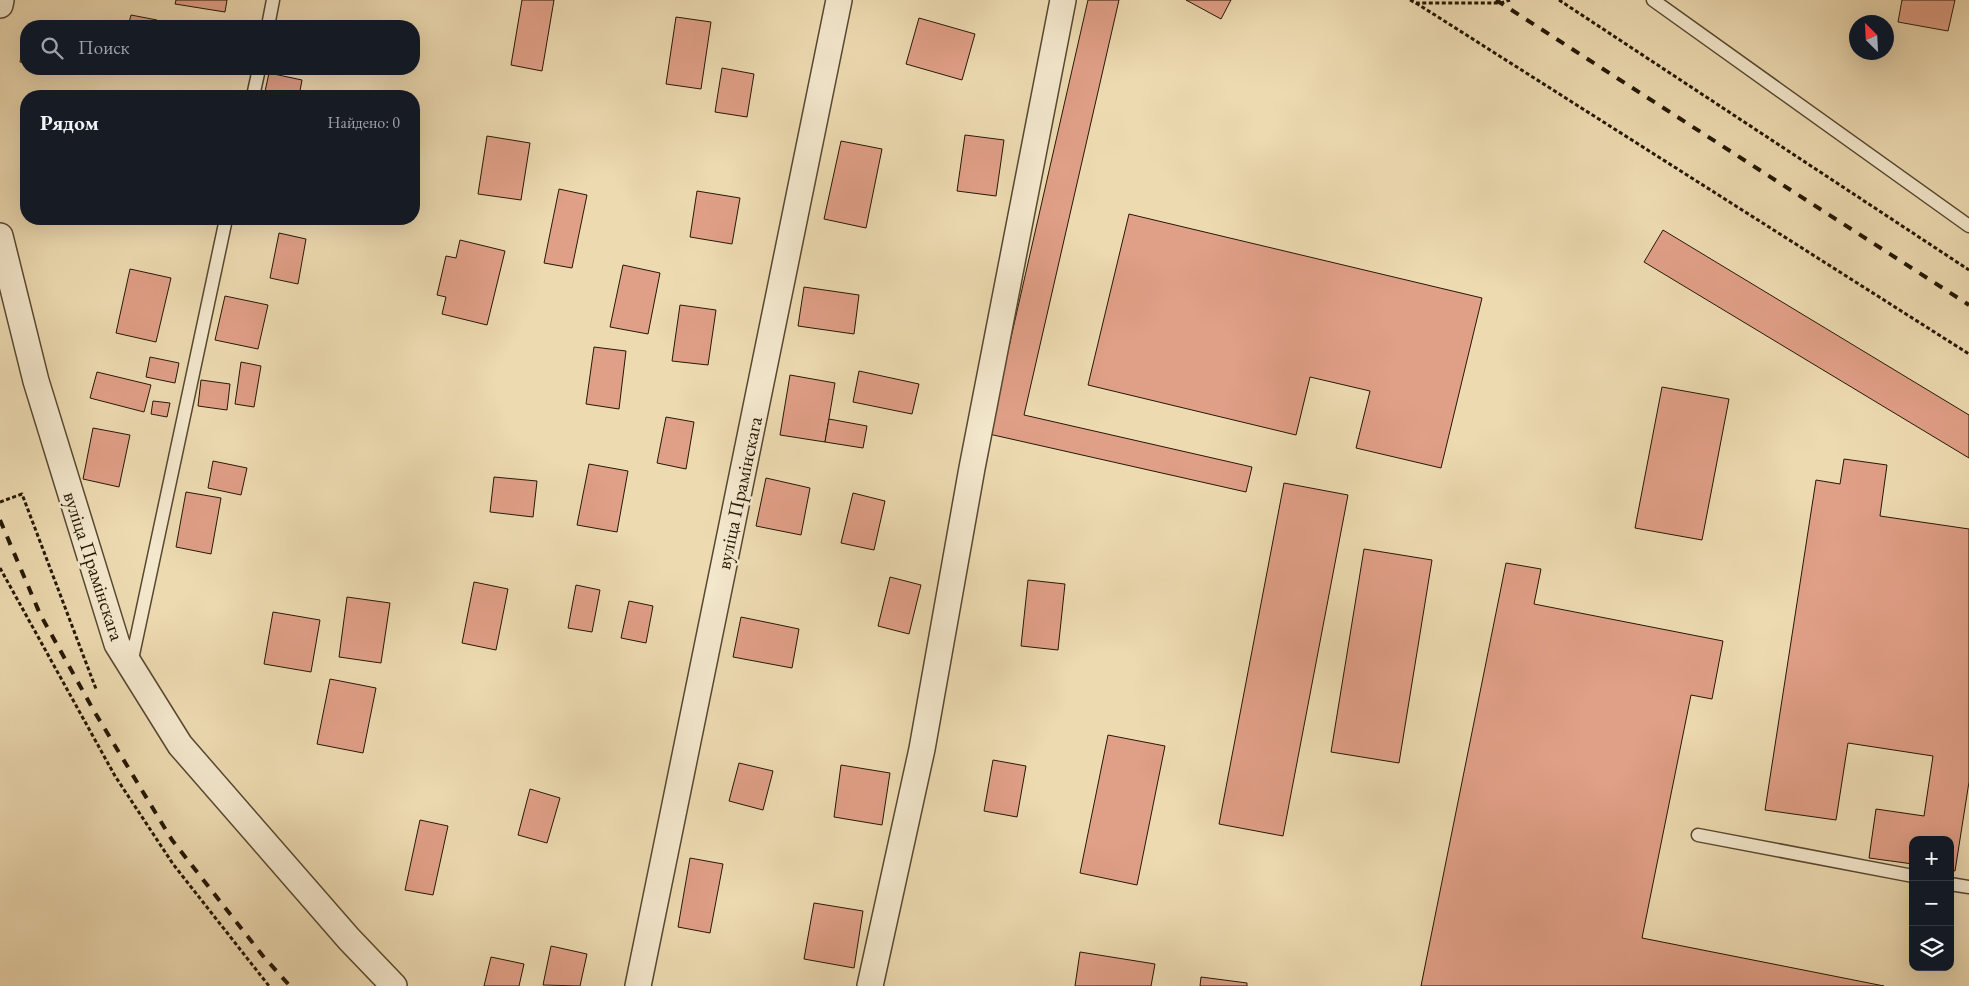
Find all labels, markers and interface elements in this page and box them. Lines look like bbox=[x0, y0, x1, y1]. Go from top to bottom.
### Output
north arrow bbox=[1849, 15, 1894, 60]
search box bbox=[20, 20, 420, 75]
icon: search bbox=[38, 34, 66, 62]
text: Поиск bbox=[78, 35, 130, 60]
text: Рядом bbox=[40, 109, 99, 136]
text: Найдено: 0 bbox=[328, 112, 400, 133]
street label: вуліца Прамінскага bbox=[710, 414, 768, 572]
street label: вуліца Прамінскага bbox=[58, 488, 130, 644]
map controls bbox=[1909, 836, 1954, 971]
button: + bbox=[1909, 836, 1954, 881]
button: − bbox=[1909, 881, 1954, 926]
button: layers bbox=[1909, 926, 1954, 971]

